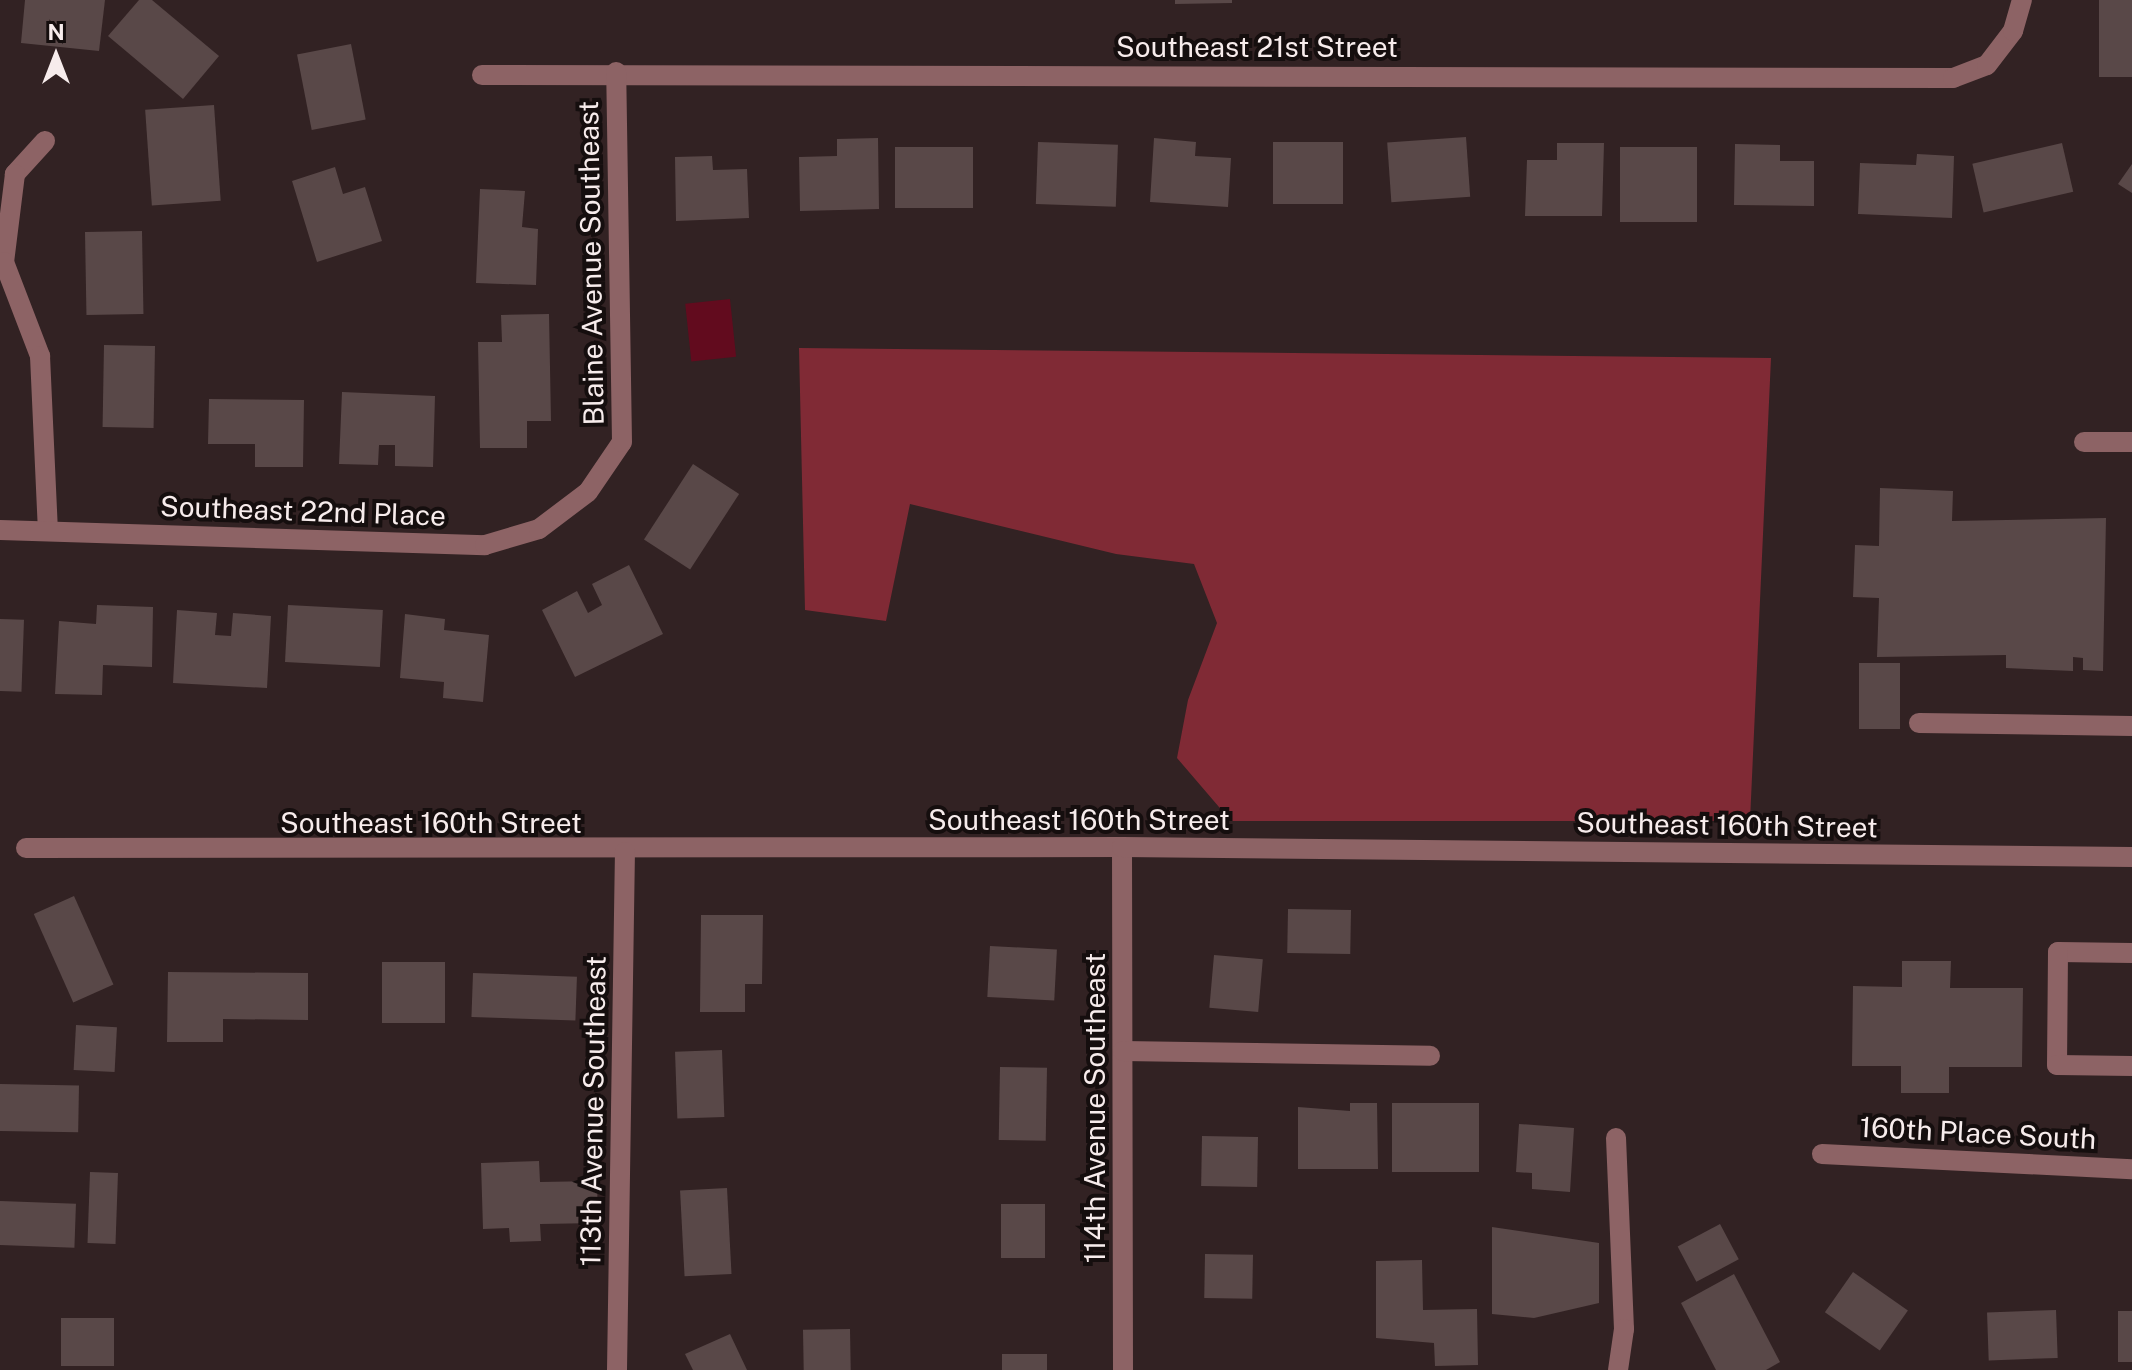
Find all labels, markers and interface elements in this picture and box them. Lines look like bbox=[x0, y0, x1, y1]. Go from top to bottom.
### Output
north arrow bbox=[16, 16, 96, 96]
text: N bbox=[47, 19, 65, 45]
street label: Southeast 21st Street bbox=[1116, 30, 1398, 64]
street label: Blaine Avenue Southeast bbox=[571, 100, 611, 426]
street label: Southeast 22nd Place bbox=[159, 489, 447, 533]
street label: Southeast 160th Street bbox=[928, 803, 1230, 837]
street label: Southeast 160th Street bbox=[280, 806, 582, 840]
street label: Southeast 160th Street bbox=[1576, 806, 1878, 844]
street label: 114th Avenue Southeast bbox=[1078, 953, 1112, 1263]
street label: 113th Avenue Southeast bbox=[573, 955, 613, 1267]
street label: 160th Place South bbox=[1859, 1110, 2097, 1156]

